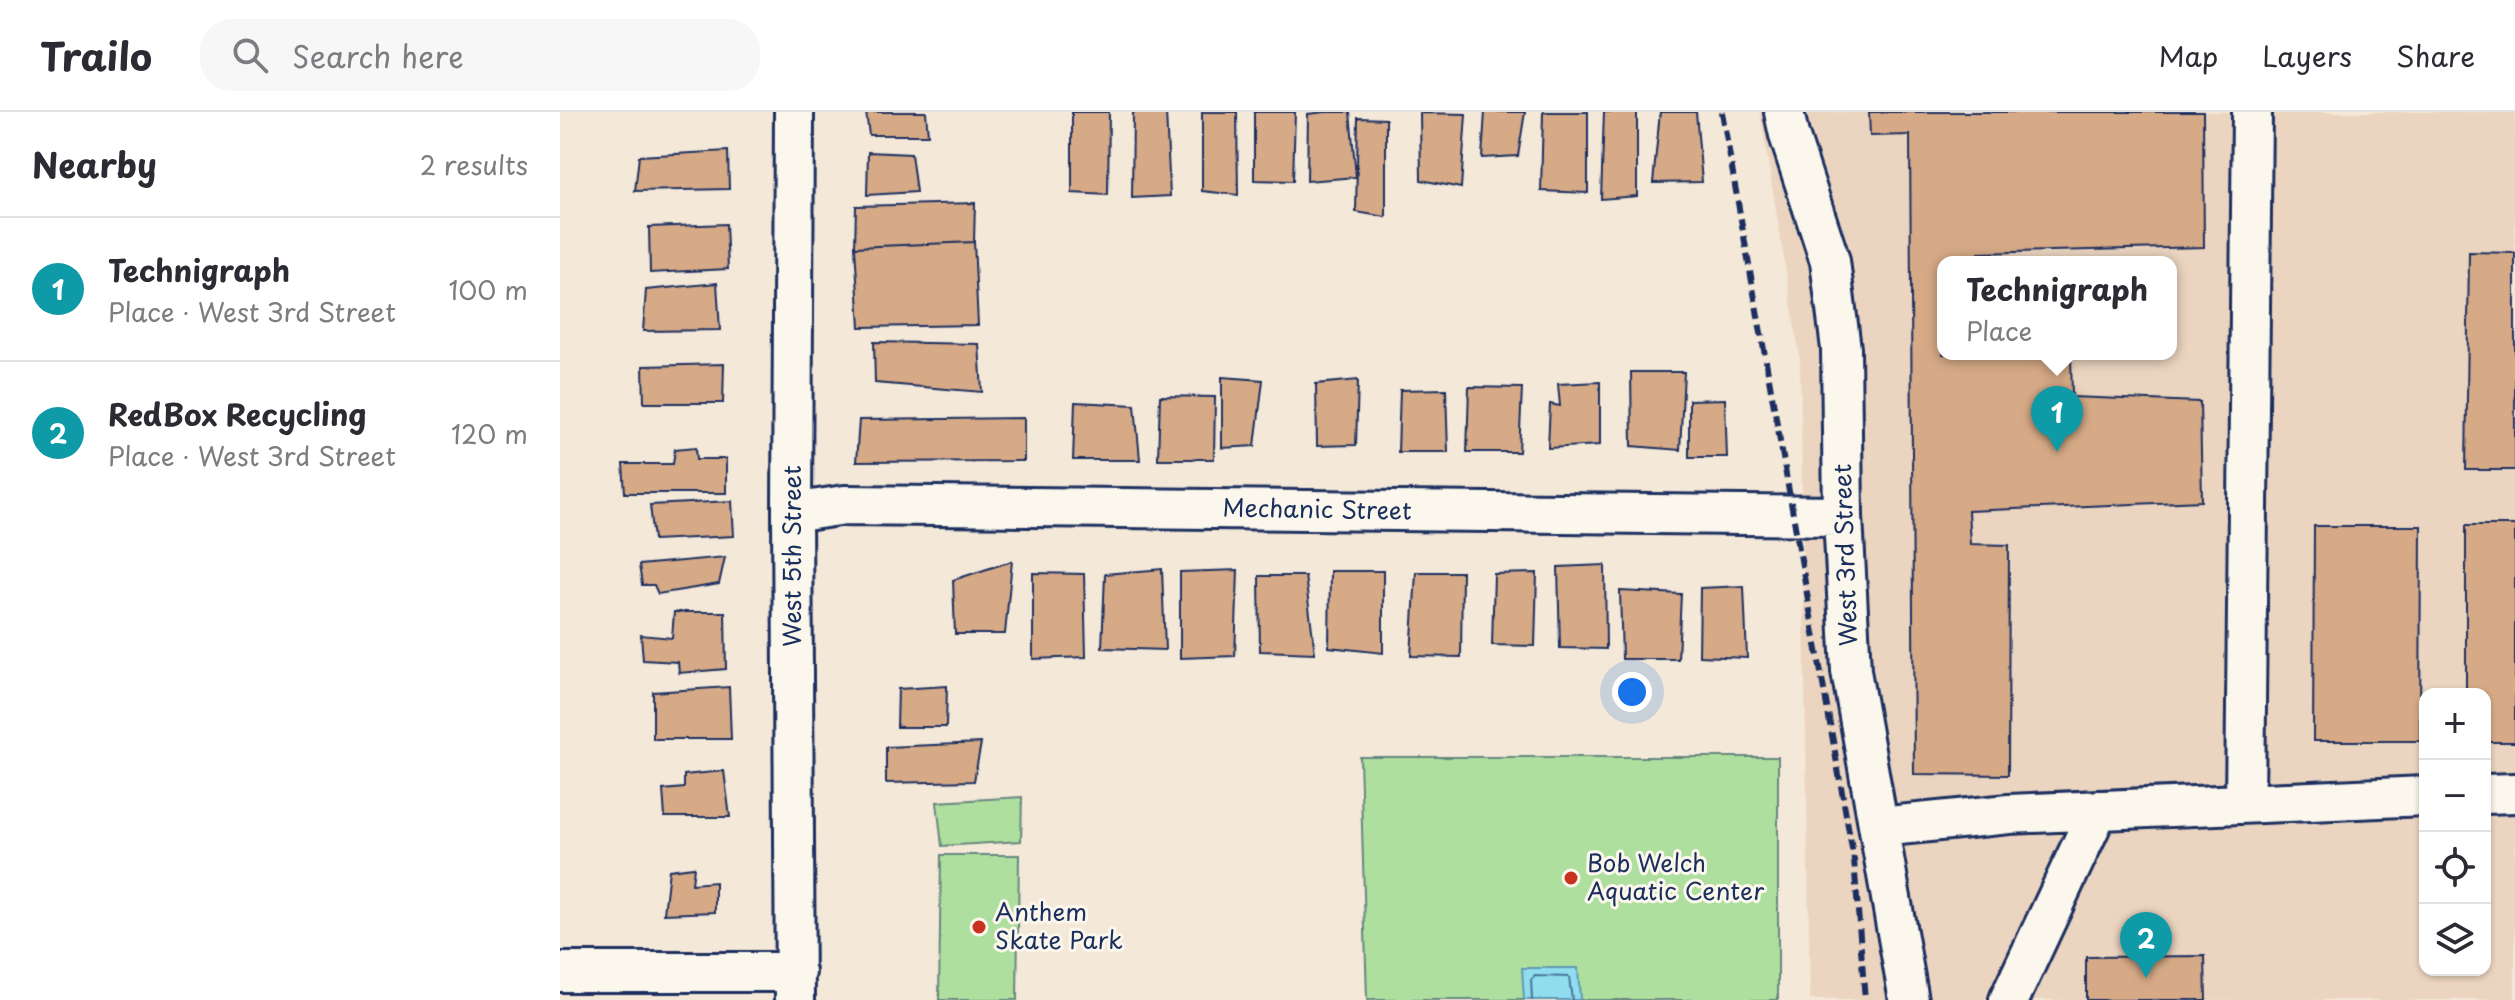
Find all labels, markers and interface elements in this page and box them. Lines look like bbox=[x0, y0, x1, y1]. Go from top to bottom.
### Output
search box bbox=[200, 19, 760, 91]
text: Trailo bbox=[40, 27, 152, 84]
icon: search bbox=[228, 33, 272, 77]
text: Search here bbox=[292, 33, 464, 78]
text: Map bbox=[2158, 34, 2218, 77]
text: Layers bbox=[2262, 34, 2352, 77]
text: Share bbox=[2396, 34, 2475, 77]
text: Nearby bbox=[32, 138, 157, 190]
text: 2 results bbox=[420, 145, 528, 184]
text: Technigraph bbox=[108, 247, 290, 292]
popup bbox=[1937, 256, 2177, 360]
text: Technigraph bbox=[1966, 266, 2148, 311]
text: 1 bbox=[52, 270, 64, 309]
text: 100 m bbox=[448, 270, 528, 309]
text: Place · West 3rd Street bbox=[108, 292, 396, 331]
text: Place bbox=[1966, 311, 2032, 350]
pin: 1 bbox=[2031, 386, 2083, 452]
text: RedBox Recycling bbox=[108, 391, 367, 436]
text: 2 bbox=[49, 414, 67, 453]
text: 120 m bbox=[451, 414, 528, 453]
text: Place · West 3rd Street bbox=[108, 436, 396, 475]
street label: West 3rd Street bbox=[1823, 463, 1865, 647]
street label: West 5th Street bbox=[773, 465, 809, 647]
street label: Mechanic Street bbox=[1222, 488, 1412, 528]
your location bbox=[1612, 672, 1652, 712]
map controls bbox=[2419, 688, 2491, 976]
button: + bbox=[2419, 688, 2491, 760]
button: − bbox=[2419, 760, 2491, 832]
button: locate bbox=[2419, 832, 2491, 904]
place label: Bob Welch Aquatic Center bbox=[1587, 844, 1765, 908]
marker: Bob Welch Aquatic Center bbox=[1562, 869, 1580, 887]
place label: Anthem Skate Park bbox=[995, 893, 1123, 957]
button: layers bbox=[2419, 904, 2491, 976]
pin: 2 bbox=[2120, 912, 2172, 978]
marker: Anthem Skate Park bbox=[970, 918, 988, 936]

